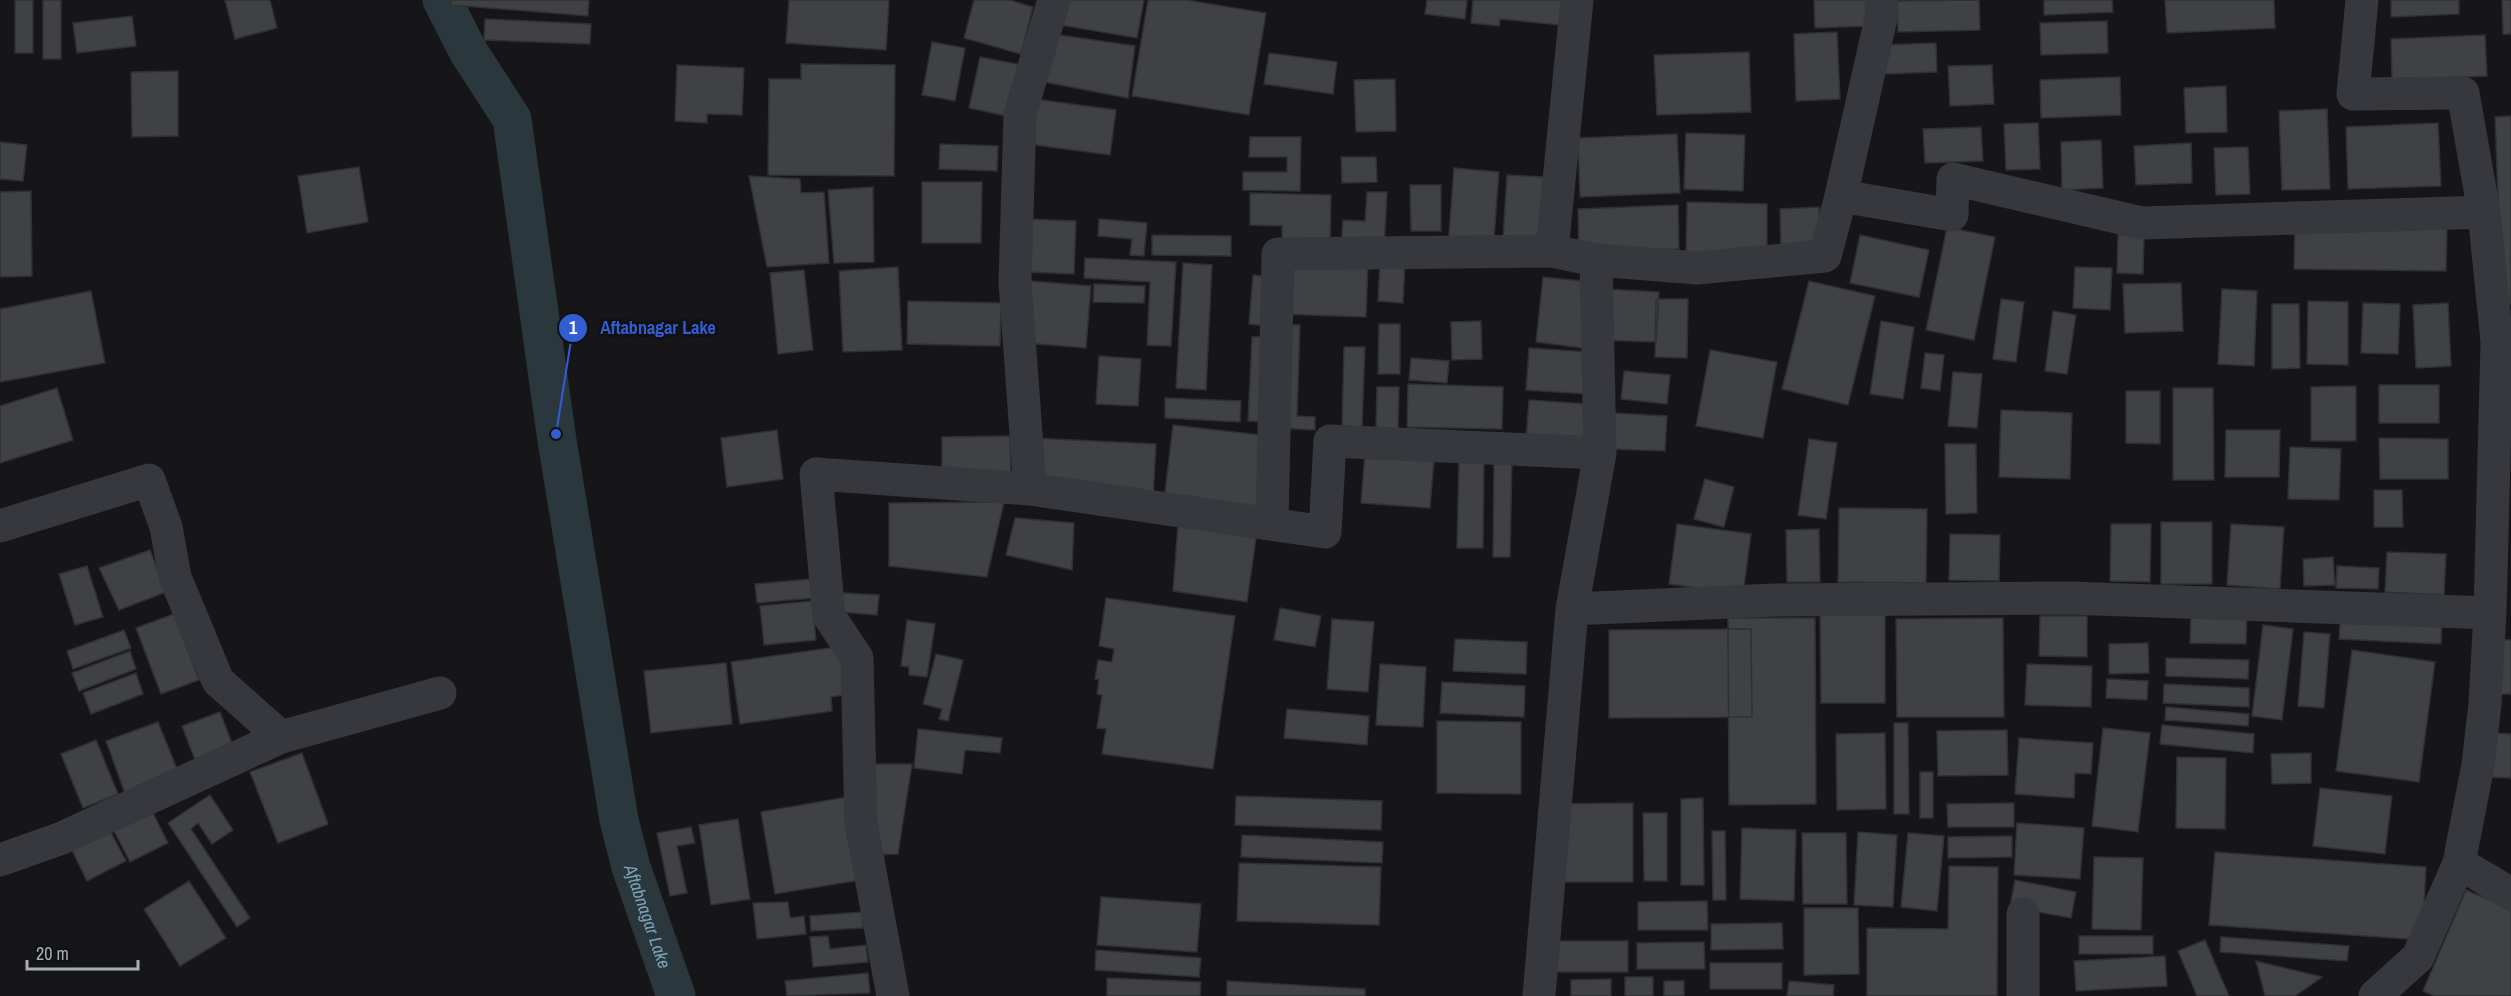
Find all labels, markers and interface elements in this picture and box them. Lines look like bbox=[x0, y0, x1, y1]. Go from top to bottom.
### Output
callout: Aftabnagar Lake bbox=[558, 310, 728, 346]
text: 1 bbox=[569, 315, 578, 340]
text: Aftabnagar Lake bbox=[600, 315, 716, 340]
water label: Aftabnagar Lake bbox=[618, 860, 678, 972]
scale bar bbox=[27, 933, 138, 971]
text: 20 m bbox=[36, 941, 69, 966]

